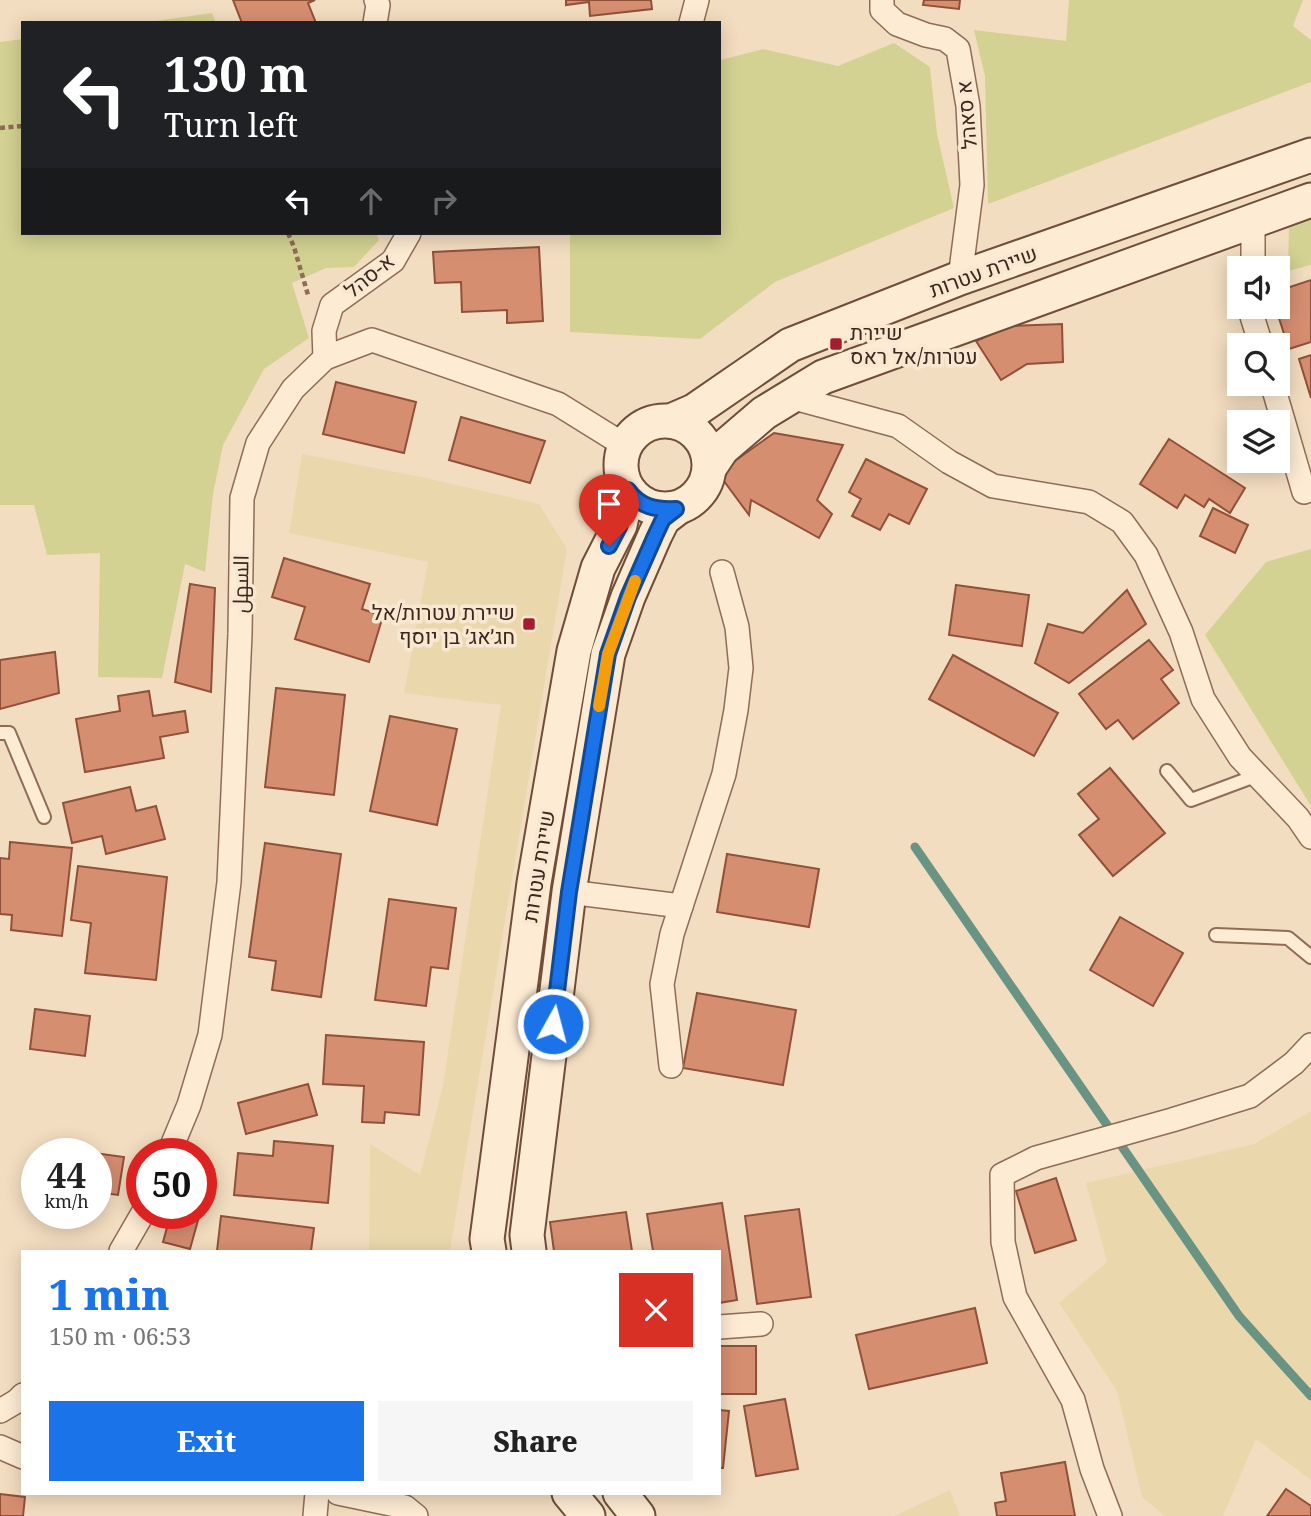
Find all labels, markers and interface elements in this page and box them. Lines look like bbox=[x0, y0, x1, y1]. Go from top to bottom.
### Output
text: 130 m bbox=[164, 40, 308, 106]
icon: left bbox=[49, 49, 140, 140]
street label: א סאהל bbox=[949, 79, 983, 151]
text: Turn left bbox=[164, 103, 298, 146]
icon: left bbox=[279, 182, 317, 220]
icon: ahead bbox=[352, 182, 390, 220]
icon: right bbox=[425, 182, 463, 220]
street label: שיירת עטרות bbox=[925, 239, 1041, 303]
street label: א-סהל bbox=[338, 246, 400, 304]
map controls bbox=[1227, 256, 1290, 473]
button: sound bbox=[1227, 256, 1290, 319]
place label: שיירת עטרות/אל ראס bbox=[850, 318, 978, 370]
button: search bbox=[1227, 333, 1290, 396]
marker: שיירת עטרות/אל ראס bbox=[828, 336, 844, 352]
button: layers bbox=[1227, 410, 1290, 473]
pin bbox=[579, 474, 639, 546]
icon: arrive bbox=[590, 485, 628, 523]
street label: السهل bbox=[225, 555, 255, 613]
place label: שיירת עטרות/אל חג׳אג׳ בן יוסף bbox=[372, 598, 515, 650]
marker: שיירת עטרות/אל חג׳אג׳ בן יוסף bbox=[521, 616, 537, 632]
street label: שיירת עטרות bbox=[515, 808, 561, 924]
position arrow bbox=[516, 987, 590, 1061]
speed limit sign: 50 bbox=[126, 1138, 217, 1229]
text: 44 bbox=[47, 1151, 86, 1198]
text: km/h bbox=[44, 1189, 89, 1213]
text: 1 min bbox=[49, 1265, 170, 1322]
button: close bbox=[619, 1273, 693, 1347]
text: 150 m · 06:53 bbox=[49, 1320, 191, 1352]
button: Exit bbox=[49, 1401, 364, 1481]
button: Share bbox=[378, 1401, 693, 1481]

